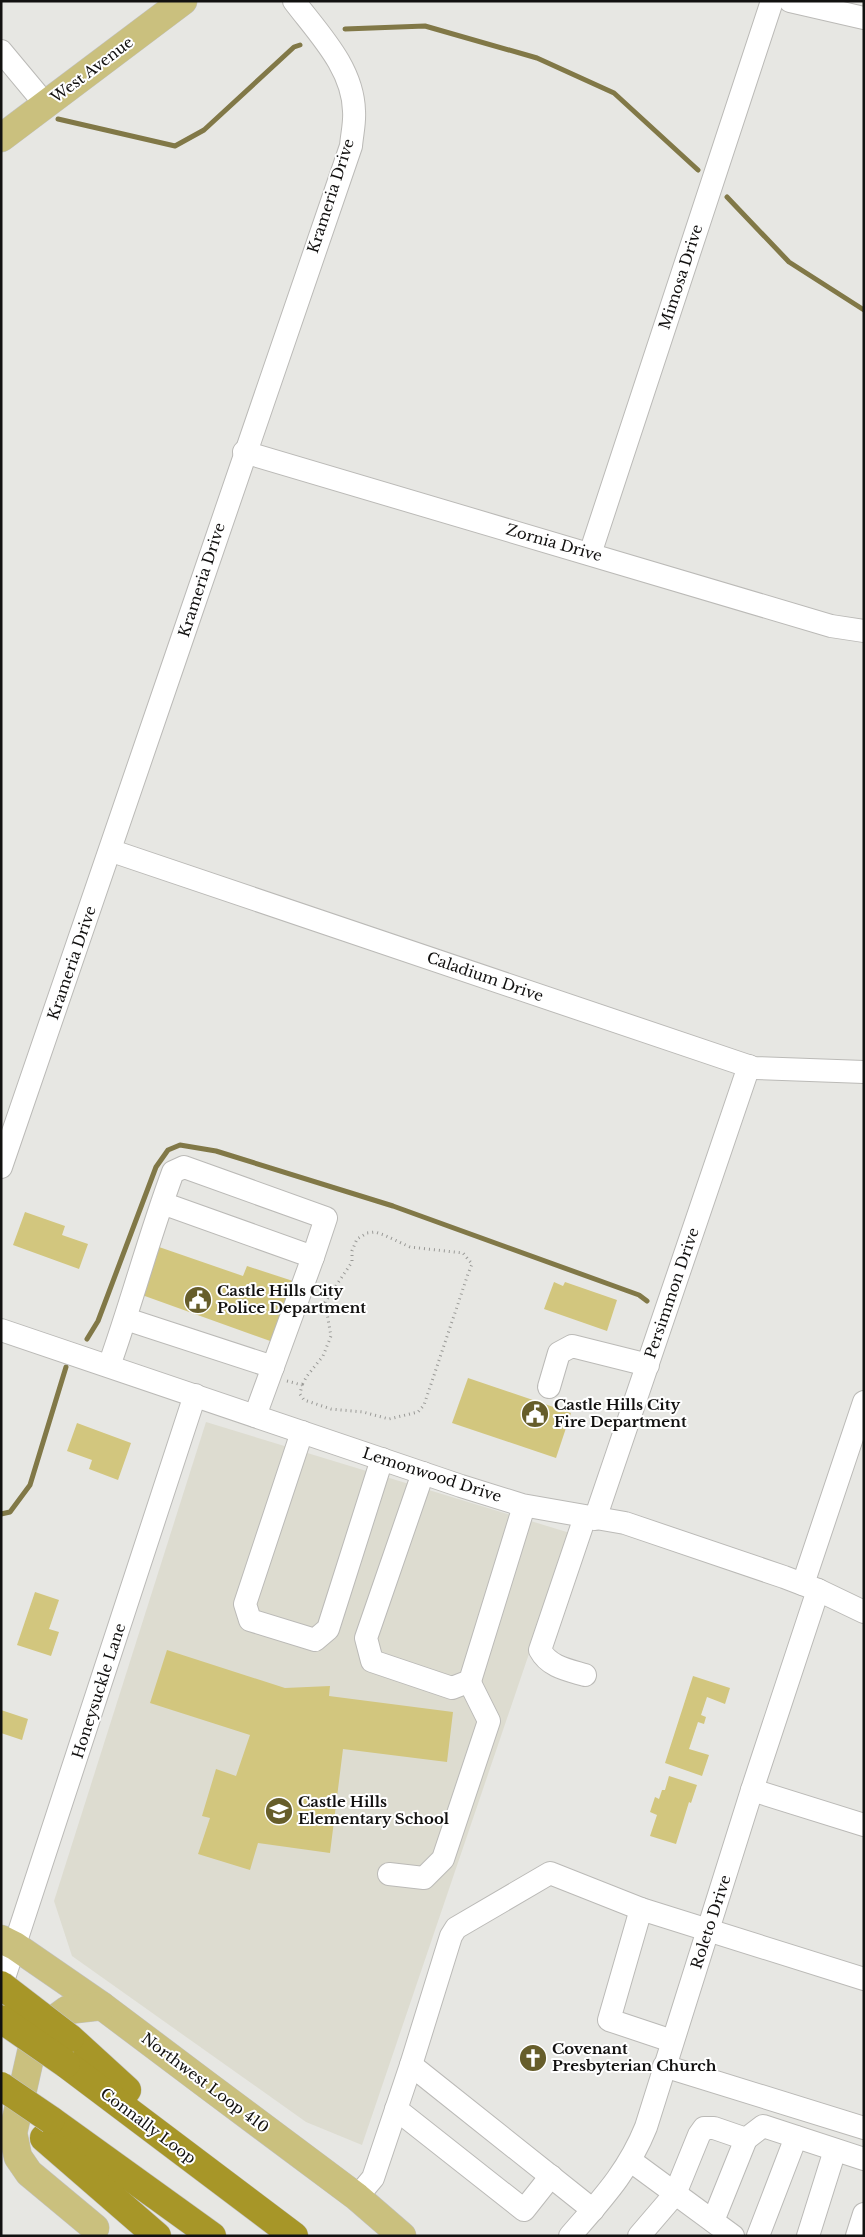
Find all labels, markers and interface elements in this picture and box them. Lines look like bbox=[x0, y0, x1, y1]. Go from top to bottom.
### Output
street label: West Avenue bbox=[46, 32, 137, 107]
street label: Krameria Drive bbox=[303, 136, 358, 256]
street label: Mimosa Drive bbox=[655, 222, 706, 332]
street label: Krameria Drive bbox=[174, 520, 229, 640]
street label: Zornia Drive bbox=[504, 520, 604, 565]
street label: Krameria Drive bbox=[43, 903, 100, 1022]
street label: Caladium Drive bbox=[424, 948, 546, 1005]
street label: Persimmon Drive bbox=[640, 1225, 703, 1361]
place label: Castle Hills City Police Department bbox=[217, 1281, 366, 1317]
public building icon: Castle Hills City Police Department bbox=[183, 1285, 213, 1315]
place label: Castle Hills City Fire Department bbox=[554, 1395, 687, 1431]
public building icon: Castle Hills City Fire Department bbox=[520, 1399, 550, 1429]
street label: Lemonwood Drive bbox=[360, 1443, 504, 1506]
street label: Honeysuckle Lane bbox=[68, 1621, 129, 1761]
place label: Castle Hills Elementary School bbox=[298, 1792, 450, 1828]
school or university icon: Castle Hills Elementary School bbox=[264, 1796, 294, 1826]
street label: Roleto Drive bbox=[686, 1872, 735, 1971]
street label: Northwest Loop 410 bbox=[138, 2028, 273, 2137]
place label: Covenant Presbyterian Church bbox=[552, 2039, 717, 2075]
church icon: Covenant Presbyterian Church bbox=[518, 2043, 548, 2073]
street label: Connally Loop bbox=[97, 2084, 200, 2168]

